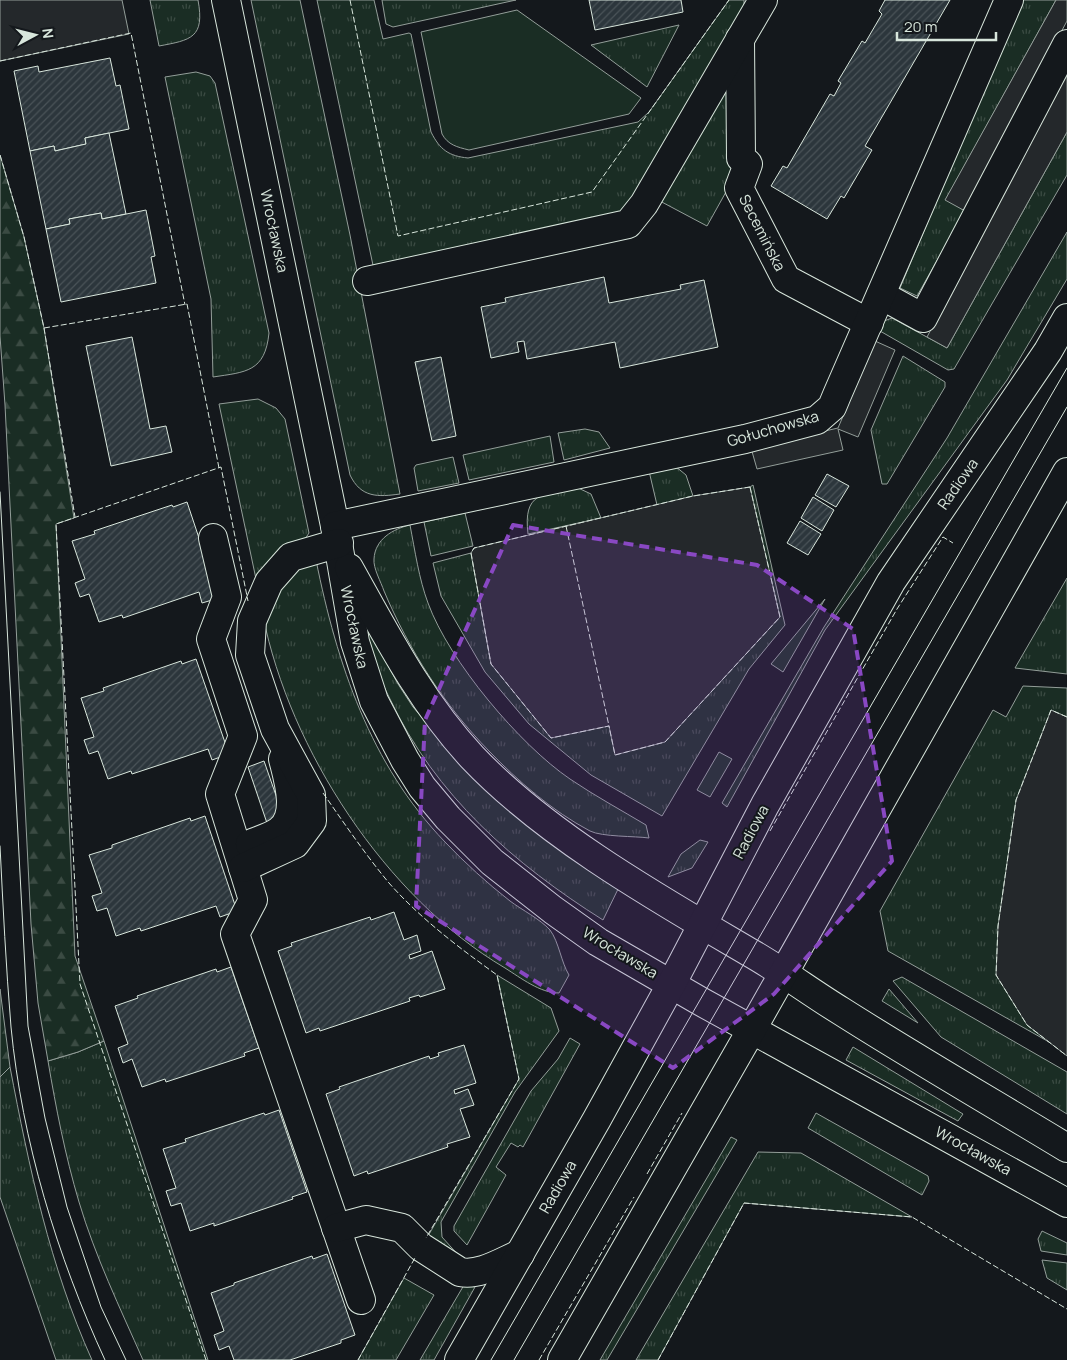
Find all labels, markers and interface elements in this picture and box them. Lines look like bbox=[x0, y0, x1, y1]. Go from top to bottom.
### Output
north arrow bbox=[10, 10, 60, 60]
scale bar bbox=[897, 10, 996, 42]
text: 20 m bbox=[904, 16, 937, 37]
text: N bbox=[38, 27, 58, 40]
street label: Wrocławska bbox=[255, 187, 294, 274]
street label: Secemińska bbox=[734, 191, 791, 275]
street label: Gołuchowska bbox=[724, 405, 821, 452]
street label: Radiowa bbox=[932, 454, 983, 514]
street label: Wrocławska bbox=[335, 583, 374, 670]
street label: Radiowa bbox=[728, 801, 773, 862]
street label: Wrocławska bbox=[579, 922, 662, 983]
street label: Wrocławska bbox=[931, 1121, 1015, 1180]
street label: Radiowa bbox=[534, 1156, 581, 1217]

